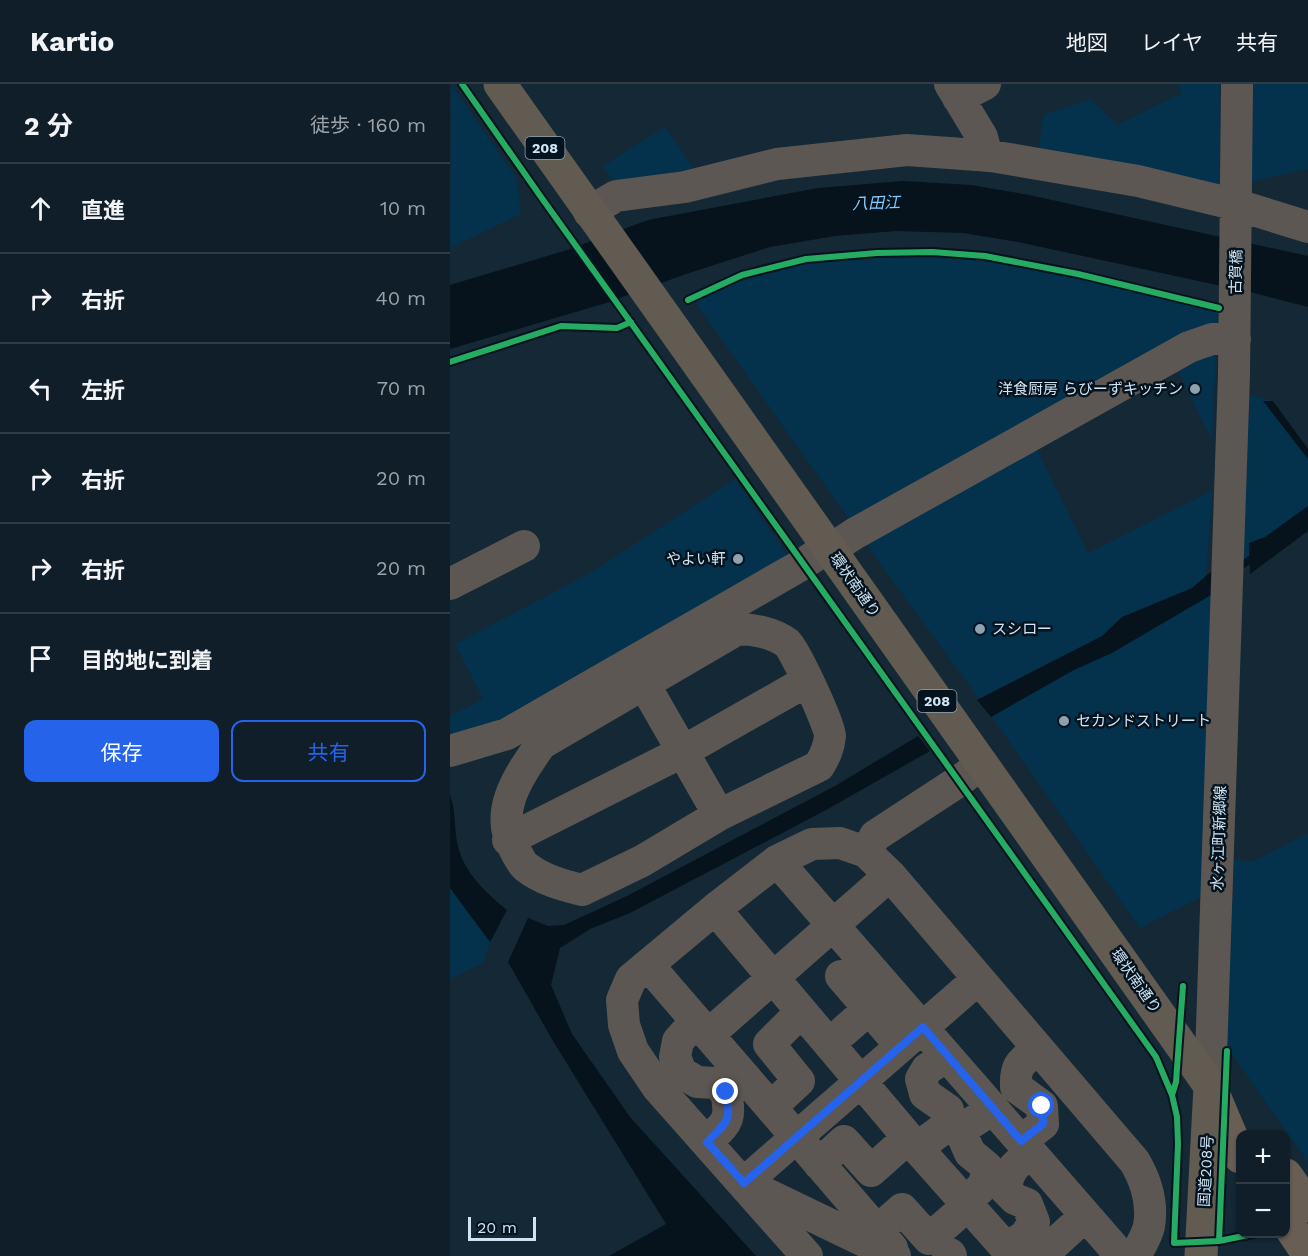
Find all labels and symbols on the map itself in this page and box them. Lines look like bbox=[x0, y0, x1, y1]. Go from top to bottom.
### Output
road number: 208 bbox=[526, 137, 565, 159]
water label: 八田江 bbox=[852, 193, 902, 213]
street label: 古賀橋 bbox=[1227, 249, 1245, 295]
place label: 洋食厨房 らびーずキッチン bbox=[998, 380, 1183, 398]
marker: 洋食厨房 らびーずキッチン bbox=[1188, 382, 1202, 396]
street label: 環状南通り bbox=[826, 549, 884, 621]
place label: やよい軒 bbox=[666, 550, 726, 568]
marker: やよい軒 bbox=[731, 552, 745, 566]
place label: スシロー bbox=[992, 620, 1052, 638]
marker: スシロー bbox=[973, 622, 987, 636]
road number: 208 bbox=[918, 690, 956, 712]
place label: セカンドストリート bbox=[1076, 712, 1211, 730]
marker: セカンドストリート bbox=[1057, 714, 1071, 728]
street label: 水ヶ江町新郷線 bbox=[1208, 785, 1230, 891]
street label: 環状南通り bbox=[1107, 945, 1165, 1017]
route end bbox=[712, 1078, 738, 1104]
route start bbox=[1028, 1092, 1054, 1118]
street label: 国道208号 bbox=[1195, 1134, 1217, 1208]
scale bar bbox=[468, 1214, 536, 1242]

